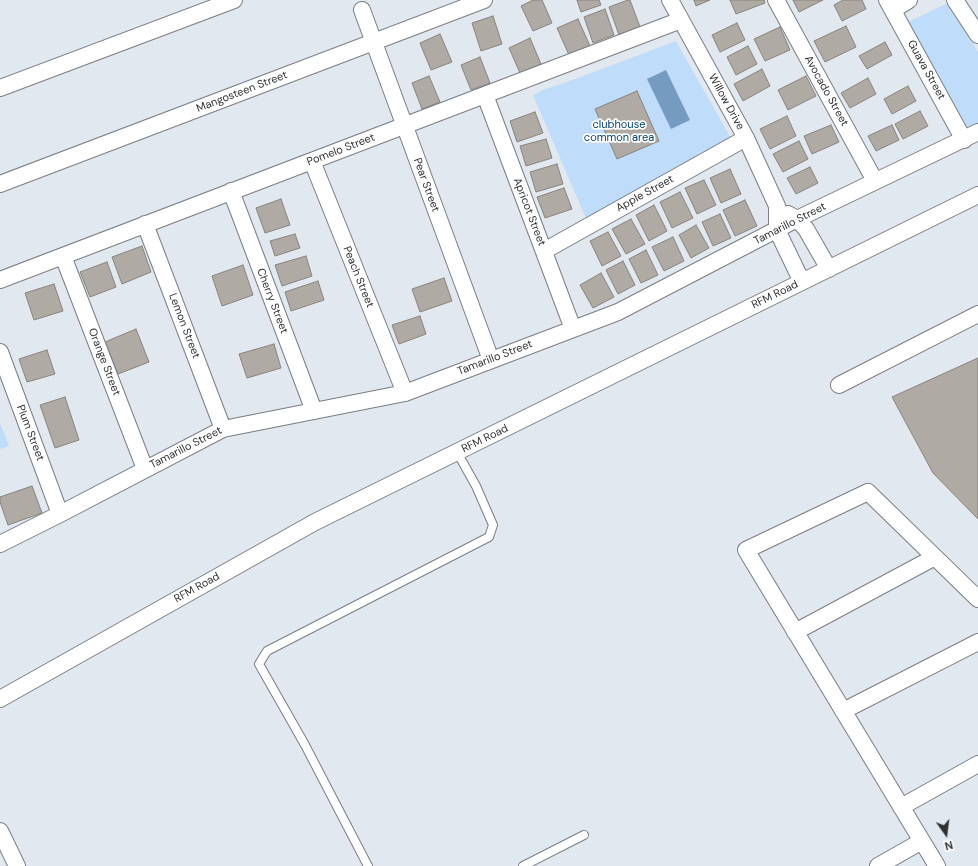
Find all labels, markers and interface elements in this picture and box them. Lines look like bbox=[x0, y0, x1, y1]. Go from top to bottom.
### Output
street label: Guava Street bbox=[904, 38, 948, 102]
street label: Avocado Street bbox=[801, 53, 851, 129]
street label: Mangosteen Street bbox=[195, 69, 289, 115]
street label: Willow Drive bbox=[705, 72, 747, 132]
park label: clubhouse common area bbox=[584, 118, 654, 144]
street label: Pomelo Street bbox=[305, 131, 377, 169]
street label: Pear Street bbox=[410, 156, 442, 214]
street label: Apple Street bbox=[614, 173, 676, 215]
street label: Apricot Street bbox=[510, 176, 548, 248]
street label: Tamarillo Street bbox=[752, 200, 828, 248]
street label: Peach Street bbox=[340, 244, 376, 310]
street label: Cherry Street bbox=[254, 267, 290, 335]
street label: RFM Road bbox=[750, 278, 800, 312]
street label: Lemon Street bbox=[166, 292, 202, 360]
street label: Orange Street bbox=[85, 326, 123, 398]
street label: Tamarillo Street bbox=[456, 338, 534, 378]
street label: Plum Street bbox=[13, 403, 47, 463]
street label: RFM Road bbox=[460, 422, 510, 456]
street label: Tamarillo Street bbox=[148, 424, 224, 472]
street label: RFM Road bbox=[172, 570, 222, 606]
north arrow bbox=[926, 814, 966, 854]
text: N bbox=[943, 838, 954, 853]

